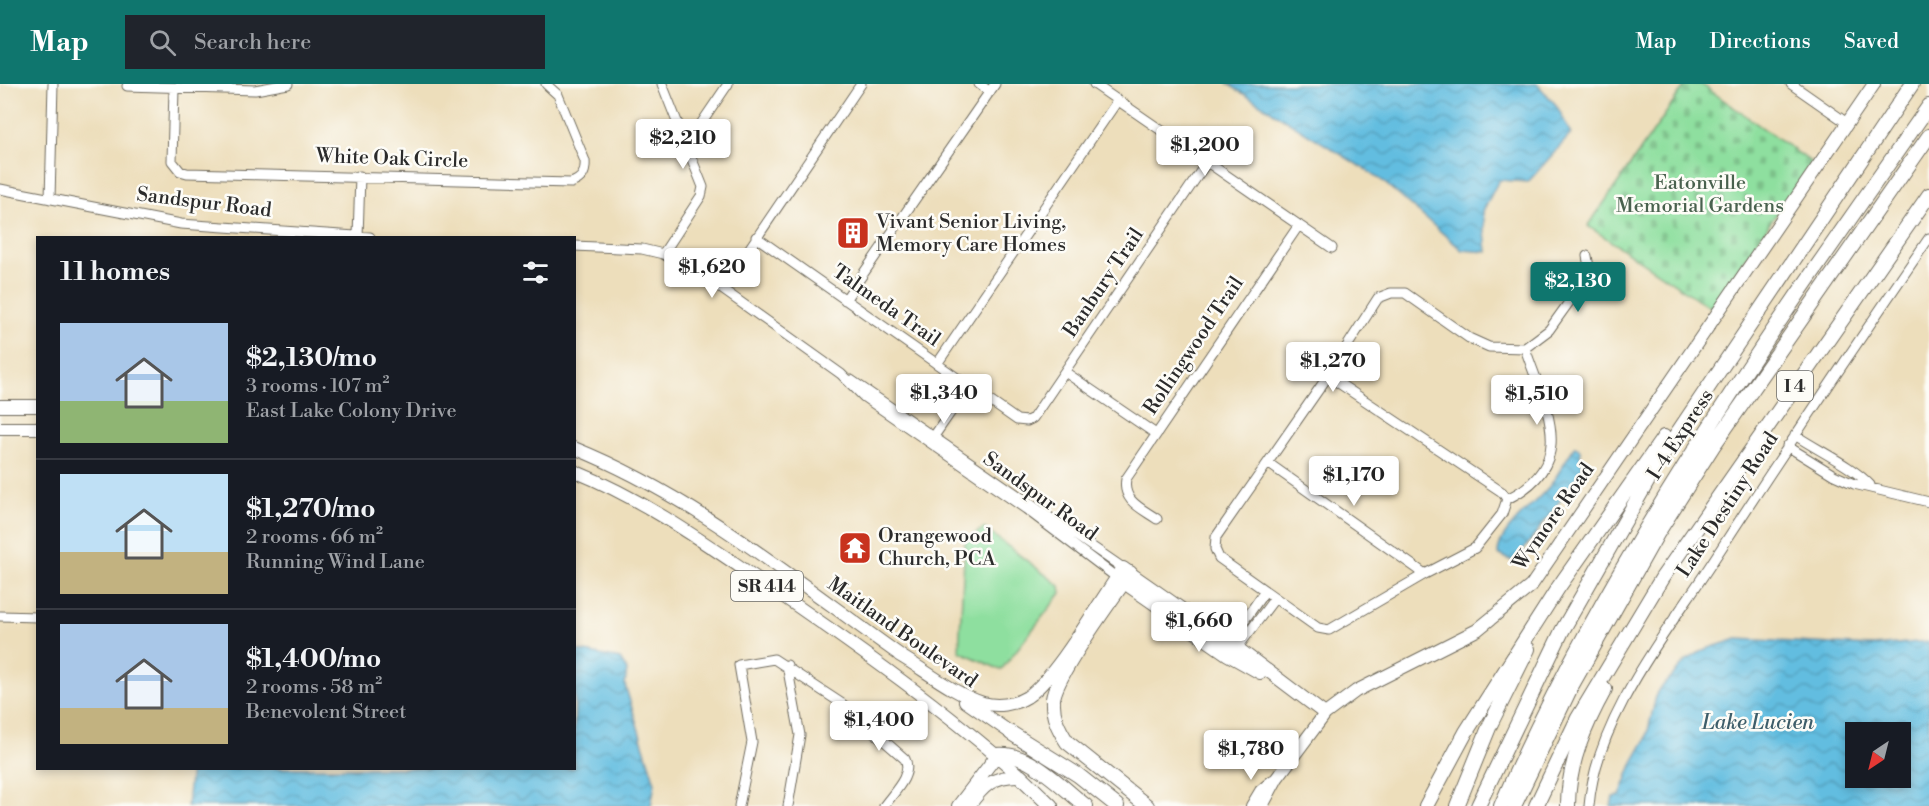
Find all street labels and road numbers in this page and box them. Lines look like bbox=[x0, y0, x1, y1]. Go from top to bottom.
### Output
street label: White Oak Circle bbox=[314, 144, 469, 174]
street label: Sandspur Road bbox=[135, 182, 274, 224]
street label: Banbury Trail bbox=[1058, 224, 1150, 343]
street label: Talmeda Trail bbox=[827, 259, 945, 353]
street label: Rollingwood Trail bbox=[1138, 272, 1250, 420]
road number: I 4 bbox=[1777, 371, 1813, 401]
street label: I-4 Express bbox=[1642, 385, 1720, 485]
street label: Lake Destiny Road bbox=[1672, 427, 1785, 582]
street label: Sandspur Road bbox=[978, 447, 1103, 547]
street label: Wymore Road bbox=[1507, 458, 1601, 576]
road number: SR 414 bbox=[731, 571, 803, 601]
street label: Maitland Boulevard bbox=[822, 572, 982, 694]

